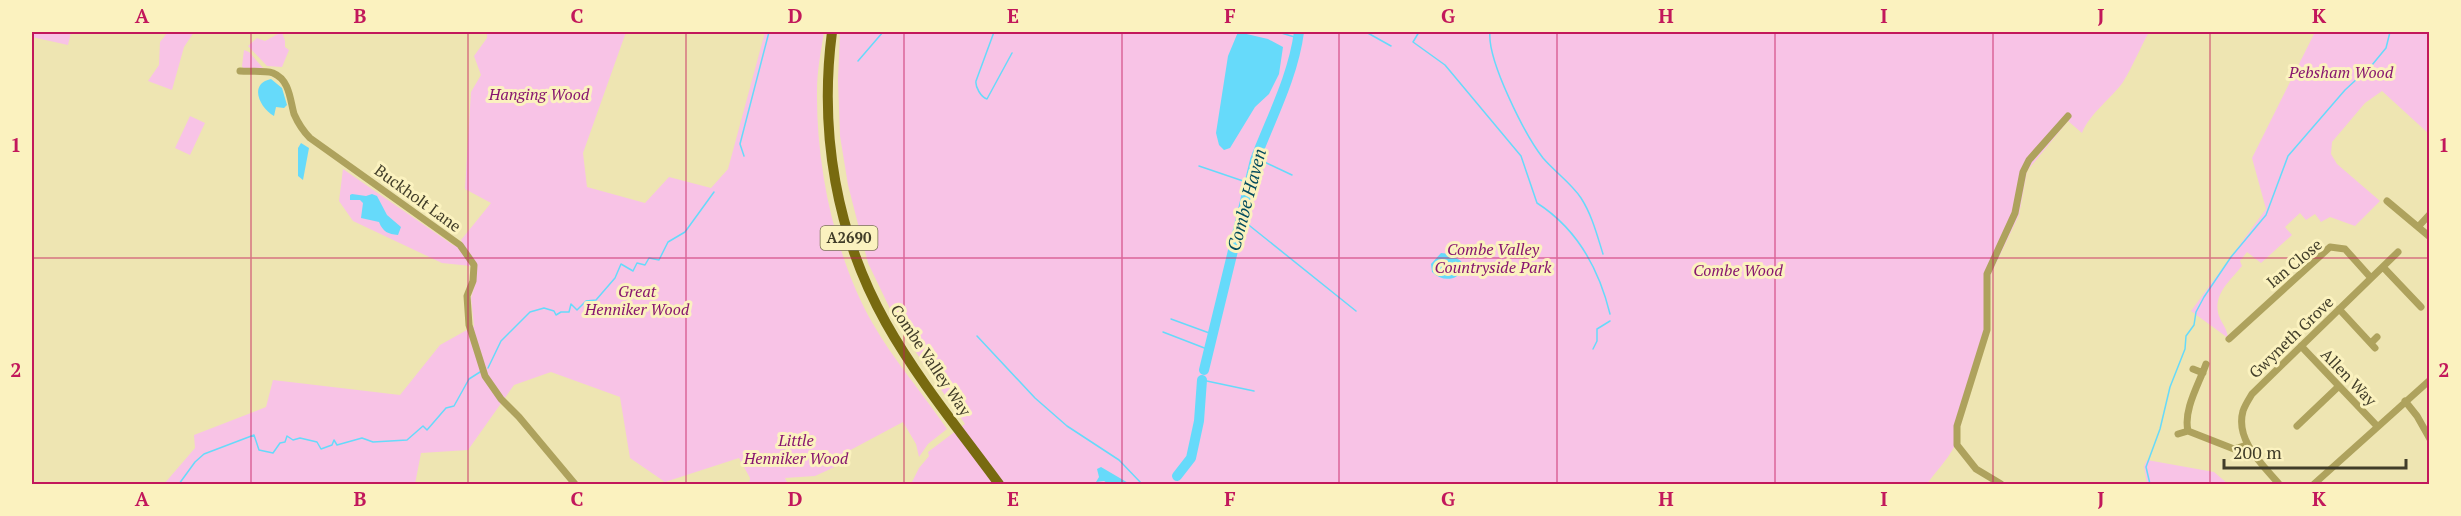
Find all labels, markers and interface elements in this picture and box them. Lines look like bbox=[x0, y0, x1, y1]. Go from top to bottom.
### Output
text: A bbox=[135, 2, 150, 29]
text: B bbox=[354, 2, 367, 29]
text: C bbox=[570, 2, 584, 29]
text: D bbox=[788, 2, 802, 29]
text: E bbox=[1007, 2, 1019, 29]
text: F bbox=[1224, 2, 1236, 29]
text: G bbox=[1441, 2, 1455, 29]
text: H bbox=[1658, 2, 1674, 29]
text: I bbox=[1880, 2, 1888, 29]
text: J bbox=[2097, 2, 2105, 29]
text: K bbox=[2312, 2, 2327, 29]
park label: Pebsham Wood bbox=[2288, 61, 2394, 83]
park label: Hanging Wood bbox=[488, 83, 590, 105]
text: 1 bbox=[10, 131, 22, 158]
text: 1 bbox=[2438, 131, 2450, 158]
water label: Combe Haven bbox=[1221, 146, 1271, 254]
street label: Buckholt Lane bbox=[370, 159, 466, 237]
road number: A2690 bbox=[820, 226, 878, 250]
street label: Ian Close bbox=[2262, 233, 2326, 293]
park label: Combe Valley Countryside Park bbox=[1435, 238, 1552, 278]
park label: Combe Wood bbox=[1693, 259, 1783, 281]
park label: Great Henniker Wood bbox=[584, 280, 690, 320]
street label: Gwyneth Grove bbox=[2244, 291, 2338, 383]
street label: Combe Valley Way bbox=[886, 300, 977, 421]
street label: Allen Way bbox=[2316, 343, 2383, 411]
text: 2 bbox=[10, 356, 22, 383]
text: 2 bbox=[2438, 356, 2450, 383]
park label: Little Henniker Wood bbox=[743, 429, 849, 469]
scale bar bbox=[2224, 432, 2406, 470]
text: 200 m bbox=[2233, 440, 2282, 464]
text: A bbox=[135, 485, 150, 512]
text: B bbox=[354, 485, 367, 512]
text: C bbox=[570, 485, 584, 512]
text: D bbox=[788, 485, 802, 512]
text: E bbox=[1007, 485, 1019, 512]
text: F bbox=[1224, 485, 1236, 512]
text: G bbox=[1441, 485, 1455, 512]
text: H bbox=[1658, 485, 1674, 512]
text: I bbox=[1880, 485, 1888, 512]
text: J bbox=[2097, 485, 2105, 512]
text: K bbox=[2312, 485, 2327, 512]

